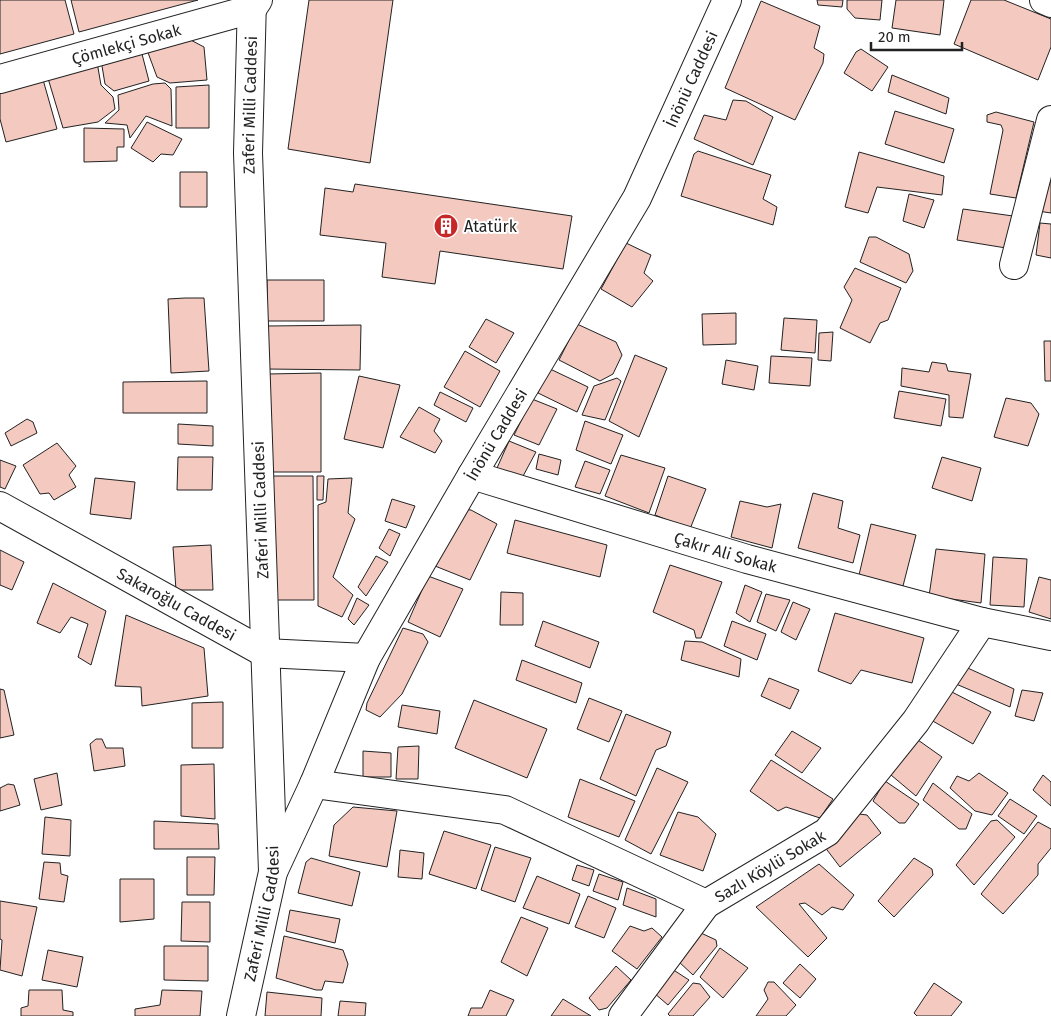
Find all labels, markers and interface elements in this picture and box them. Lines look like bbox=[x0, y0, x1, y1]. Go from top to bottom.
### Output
street label: Çömlekçi Sokak bbox=[70, 20, 184, 70]
scale bar bbox=[871, 20, 962, 52]
street label: İnönü Caddesi bbox=[660, 28, 722, 130]
text: 20 m bbox=[878, 28, 911, 46]
street label: Zaferi Milli Caddesi bbox=[239, 36, 261, 174]
building icon: Atatürk bbox=[433, 213, 459, 239]
place label: Atatürk bbox=[464, 217, 518, 236]
street label: İnönü Caddesi bbox=[461, 385, 531, 484]
street label: Zaferi Milli Caddesi bbox=[249, 441, 272, 579]
street label: Çakır Ali Sokak bbox=[671, 528, 780, 577]
street label: Sakaroğlu Caddesi bbox=[114, 564, 239, 645]
street label: Sazlı Köylü Sokak bbox=[711, 826, 830, 907]
street label: Zaferi Milli Caddesi bbox=[240, 845, 283, 983]

